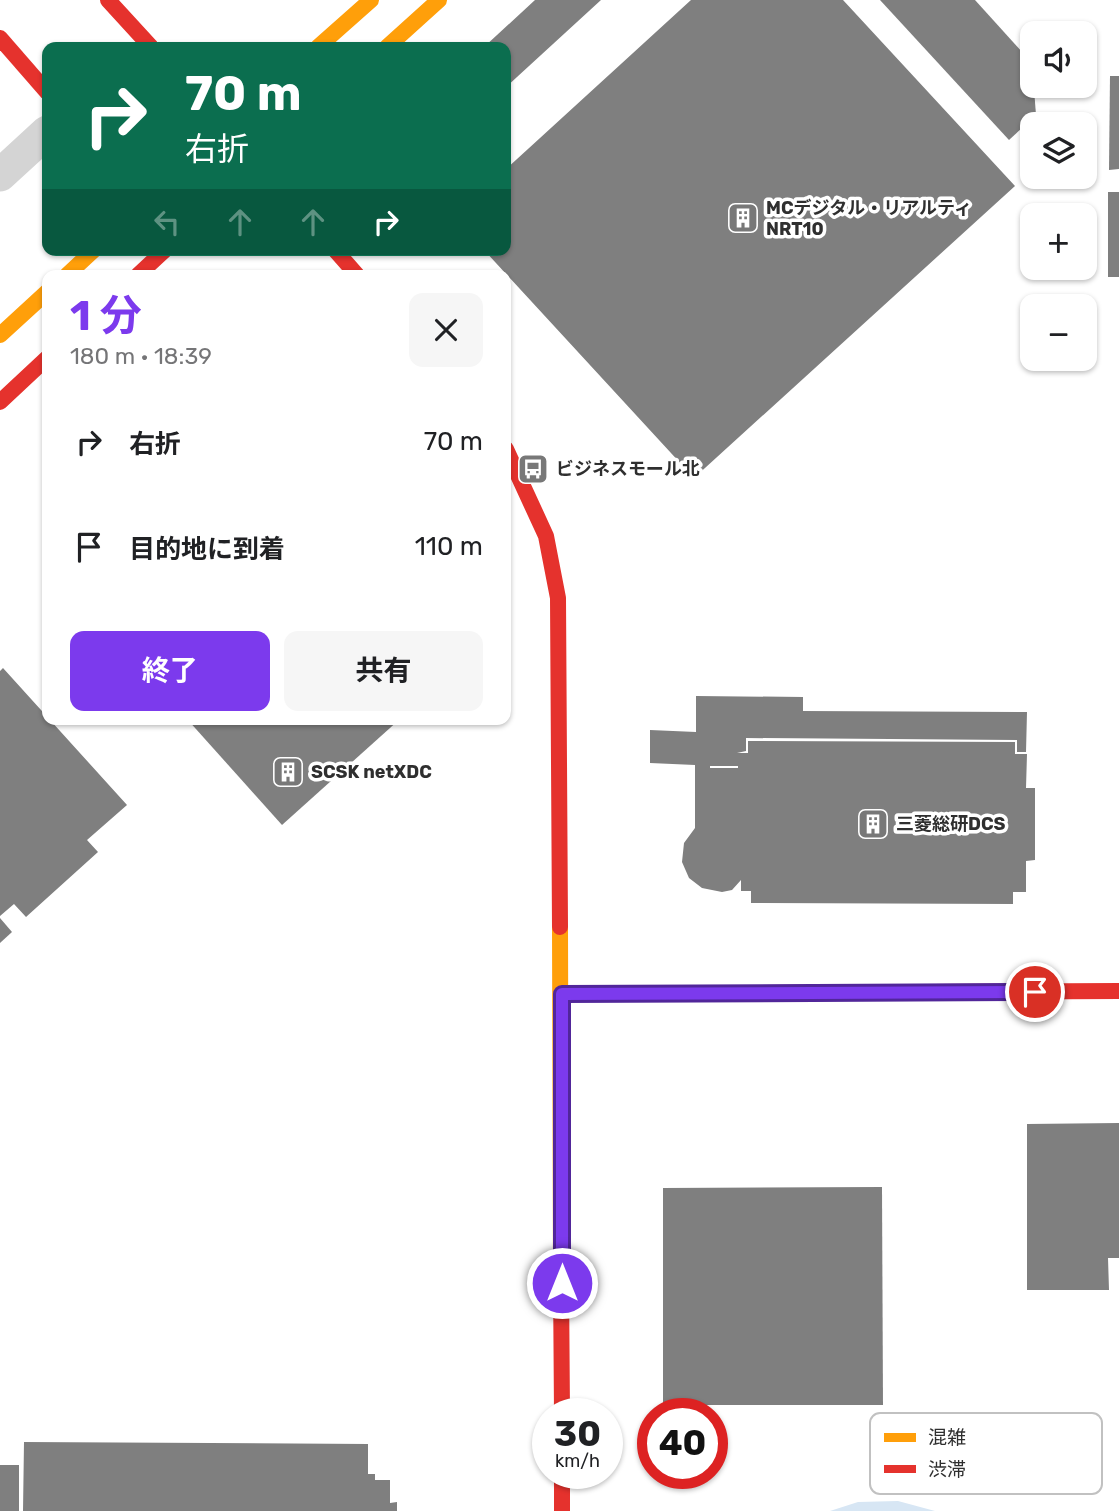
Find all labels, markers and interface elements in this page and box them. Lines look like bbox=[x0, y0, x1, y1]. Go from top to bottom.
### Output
map controls bbox=[1020, 21, 1097, 371]
button: sound bbox=[1020, 21, 1097, 98]
text: 70 m bbox=[185, 64, 302, 122]
icon: right bbox=[70, 70, 161, 161]
button: layers bbox=[1020, 112, 1097, 189]
text: 右折 bbox=[185, 130, 249, 168]
place label: MCデジタル・リアルティ NRT10 bbox=[766, 197, 972, 240]
building icon: MCデジタル・リアルティ NRT10 bbox=[726, 201, 760, 235]
icon: left bbox=[148, 203, 186, 241]
icon: ahead bbox=[221, 203, 259, 241]
icon: ahead bbox=[294, 203, 332, 241]
icon: right bbox=[367, 203, 405, 241]
button: + bbox=[1020, 203, 1097, 280]
text: 1 分 bbox=[70, 291, 142, 341]
button: close bbox=[409, 293, 483, 367]
button: − bbox=[1020, 294, 1097, 371]
text: 180 m · 18:39 bbox=[70, 342, 212, 370]
icon: right bbox=[70, 423, 108, 461]
text: 70 m bbox=[424, 426, 483, 457]
text: 右折 bbox=[129, 429, 181, 460]
bus stop icon: ビジネスモール北 bbox=[516, 452, 550, 486]
place label: ビジネスモール北 bbox=[556, 458, 700, 480]
icon: arrive bbox=[70, 528, 108, 566]
text: 110 m bbox=[415, 531, 483, 562]
text: 目的地に到着 bbox=[129, 534, 285, 565]
button: 終了 bbox=[70, 631, 270, 711]
button: 共有 bbox=[284, 631, 483, 711]
building icon: SCSK netXDC bbox=[271, 755, 305, 789]
place label: SCSK netXDC bbox=[311, 761, 432, 783]
building icon: 三菱総研DCS bbox=[856, 807, 890, 841]
place label: 三菱総研DCS bbox=[896, 813, 1006, 835]
pin bbox=[1005, 962, 1065, 1022]
icon: arrive bbox=[1016, 973, 1054, 1011]
position arrow bbox=[525, 1246, 599, 1320]
speed limit sign: 40 bbox=[637, 1398, 728, 1489]
text: 30 bbox=[554, 1413, 601, 1455]
legend bbox=[870, 1413, 1102, 1494]
text: 混雑 bbox=[928, 1426, 966, 1449]
text: km/h bbox=[555, 1450, 600, 1472]
text: 渋滞 bbox=[928, 1458, 966, 1481]

